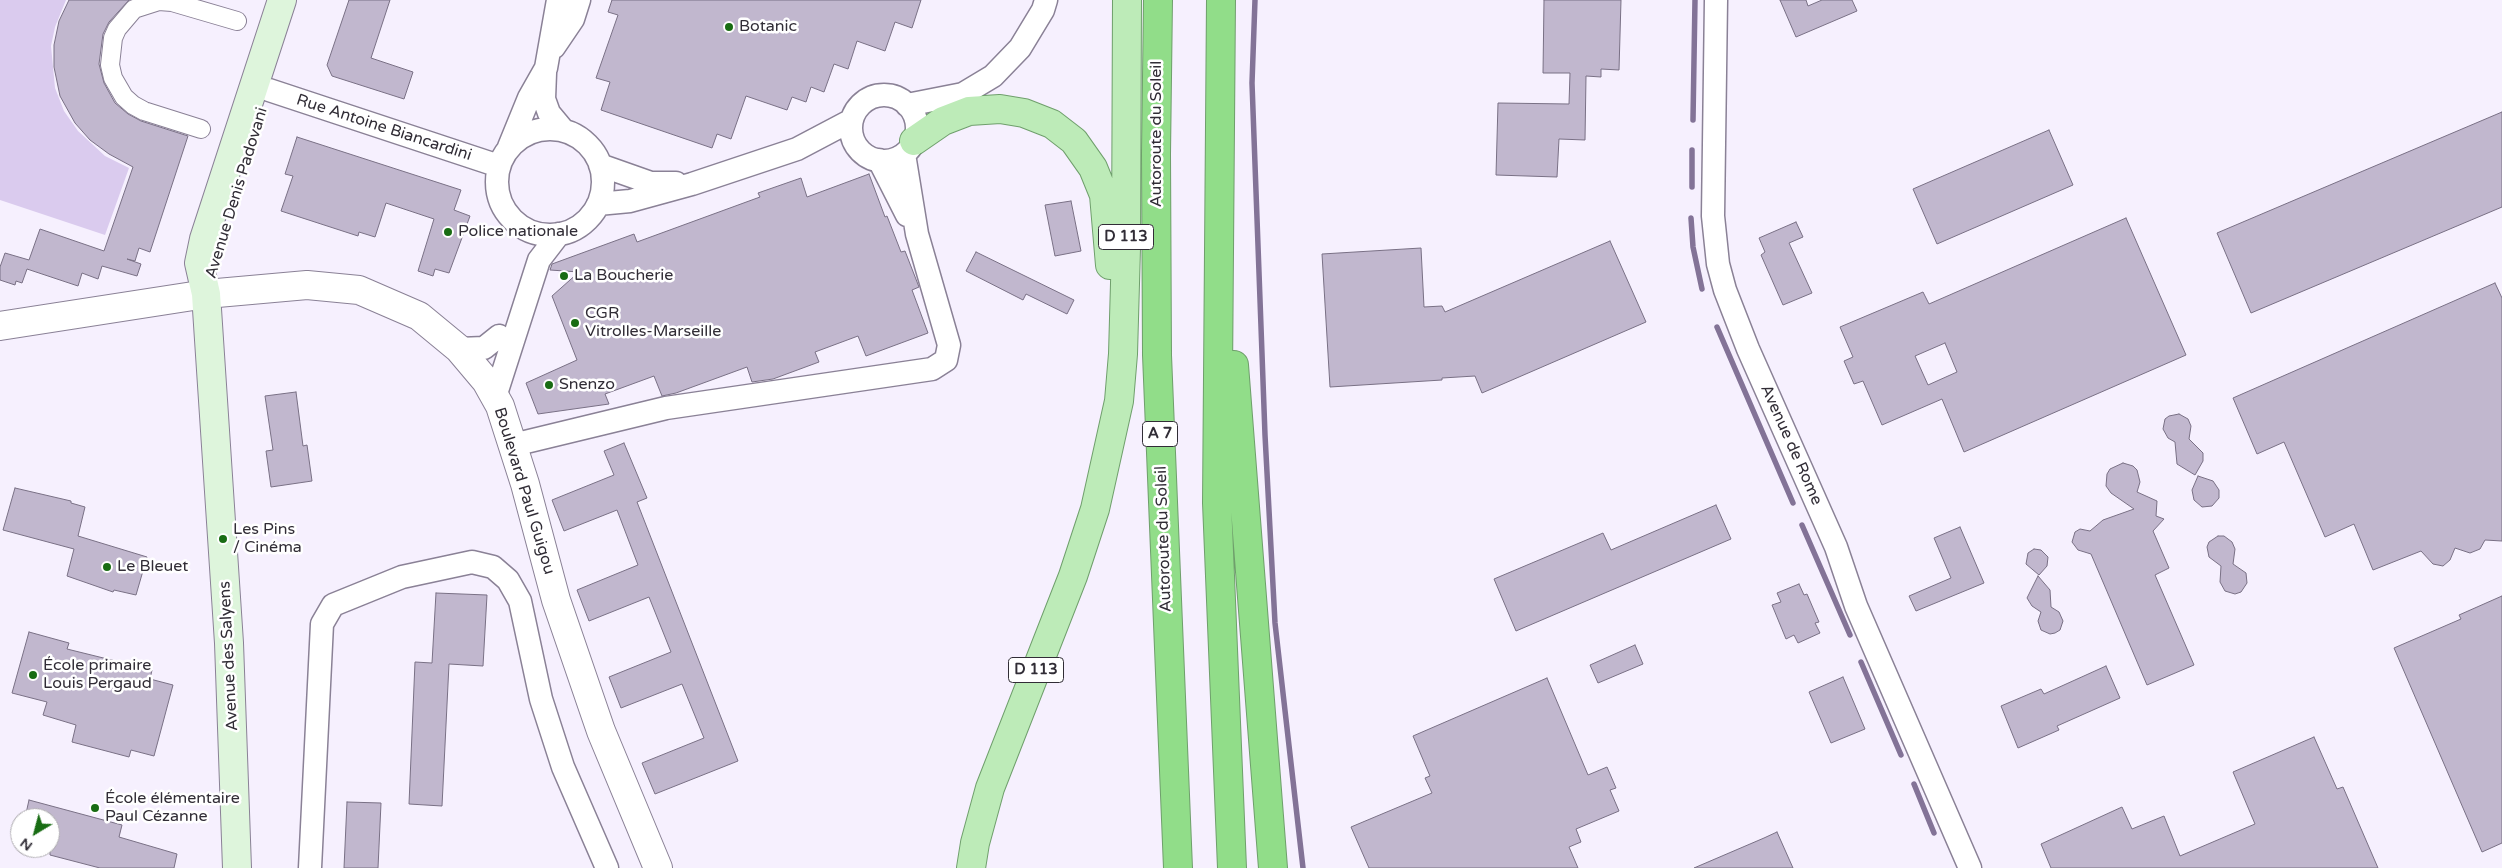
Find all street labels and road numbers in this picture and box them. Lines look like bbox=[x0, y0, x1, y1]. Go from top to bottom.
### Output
street label: Autoroute du Soleil bbox=[1147, 61, 1167, 207]
street label: Rue Antoine Biancardini bbox=[294, 91, 474, 165]
street label: Avenue Denis Padovani bbox=[202, 105, 272, 281]
road number: D 113 bbox=[1098, 224, 1154, 250]
street label: Avenue de Rome bbox=[1756, 382, 1826, 508]
street label: Boulevard Paul Guigou bbox=[489, 405, 559, 577]
road number: A 7 bbox=[1142, 422, 1178, 446]
street label: Autoroute du Soleil bbox=[1152, 466, 1176, 612]
street label: Avenue des Salyens bbox=[215, 580, 243, 732]
road number: D 113 bbox=[1008, 658, 1064, 682]

